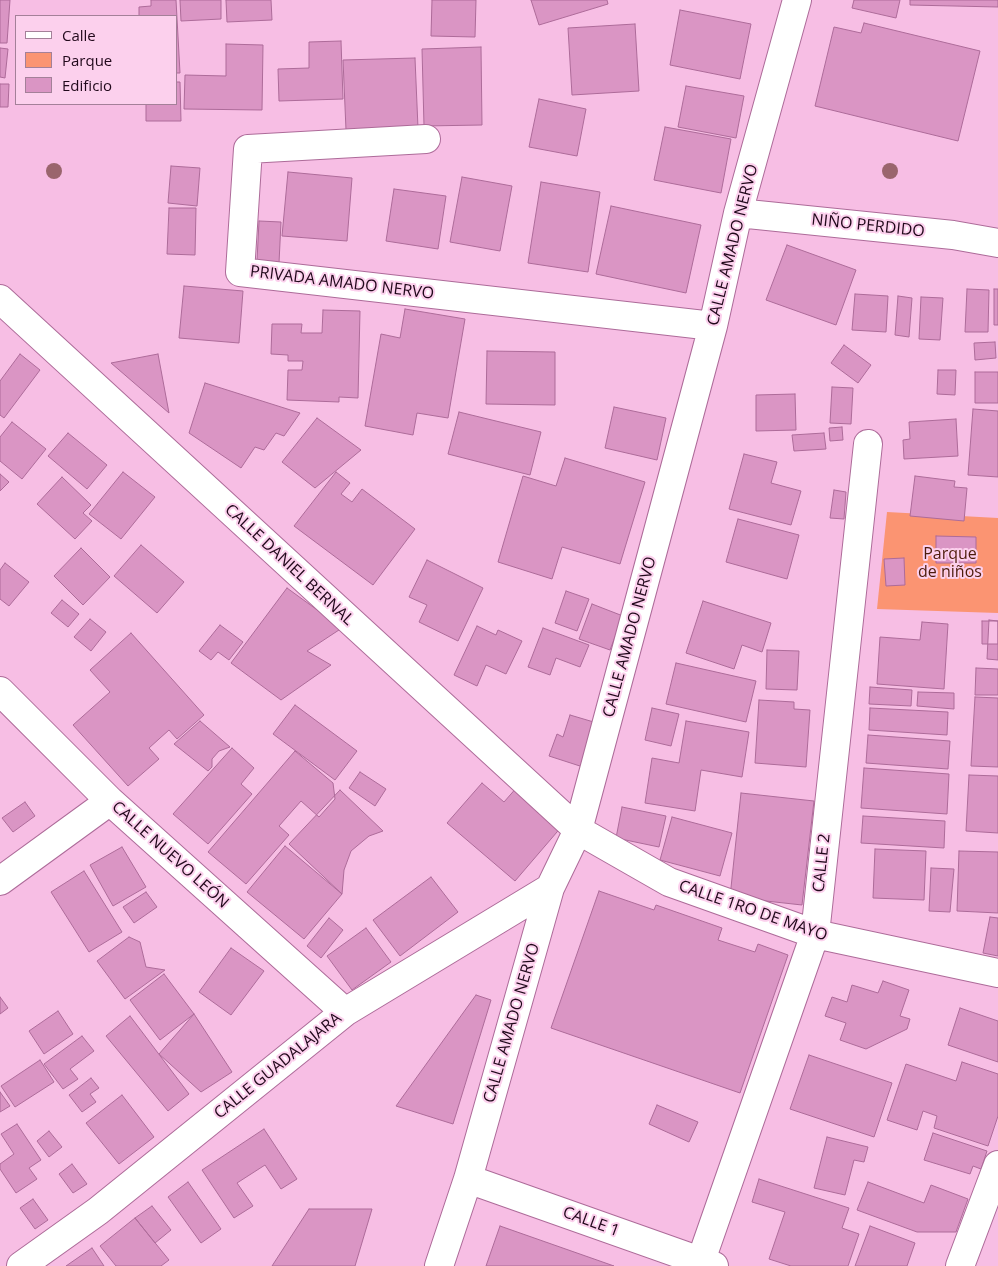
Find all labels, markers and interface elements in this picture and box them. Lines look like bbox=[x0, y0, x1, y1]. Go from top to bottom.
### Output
legend bbox=[15, 15, 178, 105]
text: Calle bbox=[62, 25, 96, 45]
text: Parque bbox=[62, 50, 112, 70]
text: Edificio bbox=[62, 75, 112, 95]
street label: CALLE AMADO NERVO bbox=[704, 162, 762, 328]
street label: NIÑO PERDIDO bbox=[810, 211, 926, 241]
street label: PRIVADA AMADO NERVO bbox=[249, 262, 435, 304]
street label: CALLE DANIEL BERNAL bbox=[221, 500, 357, 630]
park label: Parque de niños bbox=[918, 544, 982, 582]
street label: CALLE AMADO NERVO bbox=[599, 555, 661, 719]
street label: CALLE NUEVO LEÓN bbox=[108, 798, 232, 912]
street label: CALLE 2 bbox=[809, 833, 835, 893]
street label: CALLE 1RO DE MAYO bbox=[676, 877, 830, 945]
street label: CALLE AMADO NERVO bbox=[480, 941, 544, 1105]
street label: CALLE GUADALAJARA bbox=[211, 1009, 345, 1123]
street label: CALLE 1 bbox=[560, 1203, 622, 1241]

